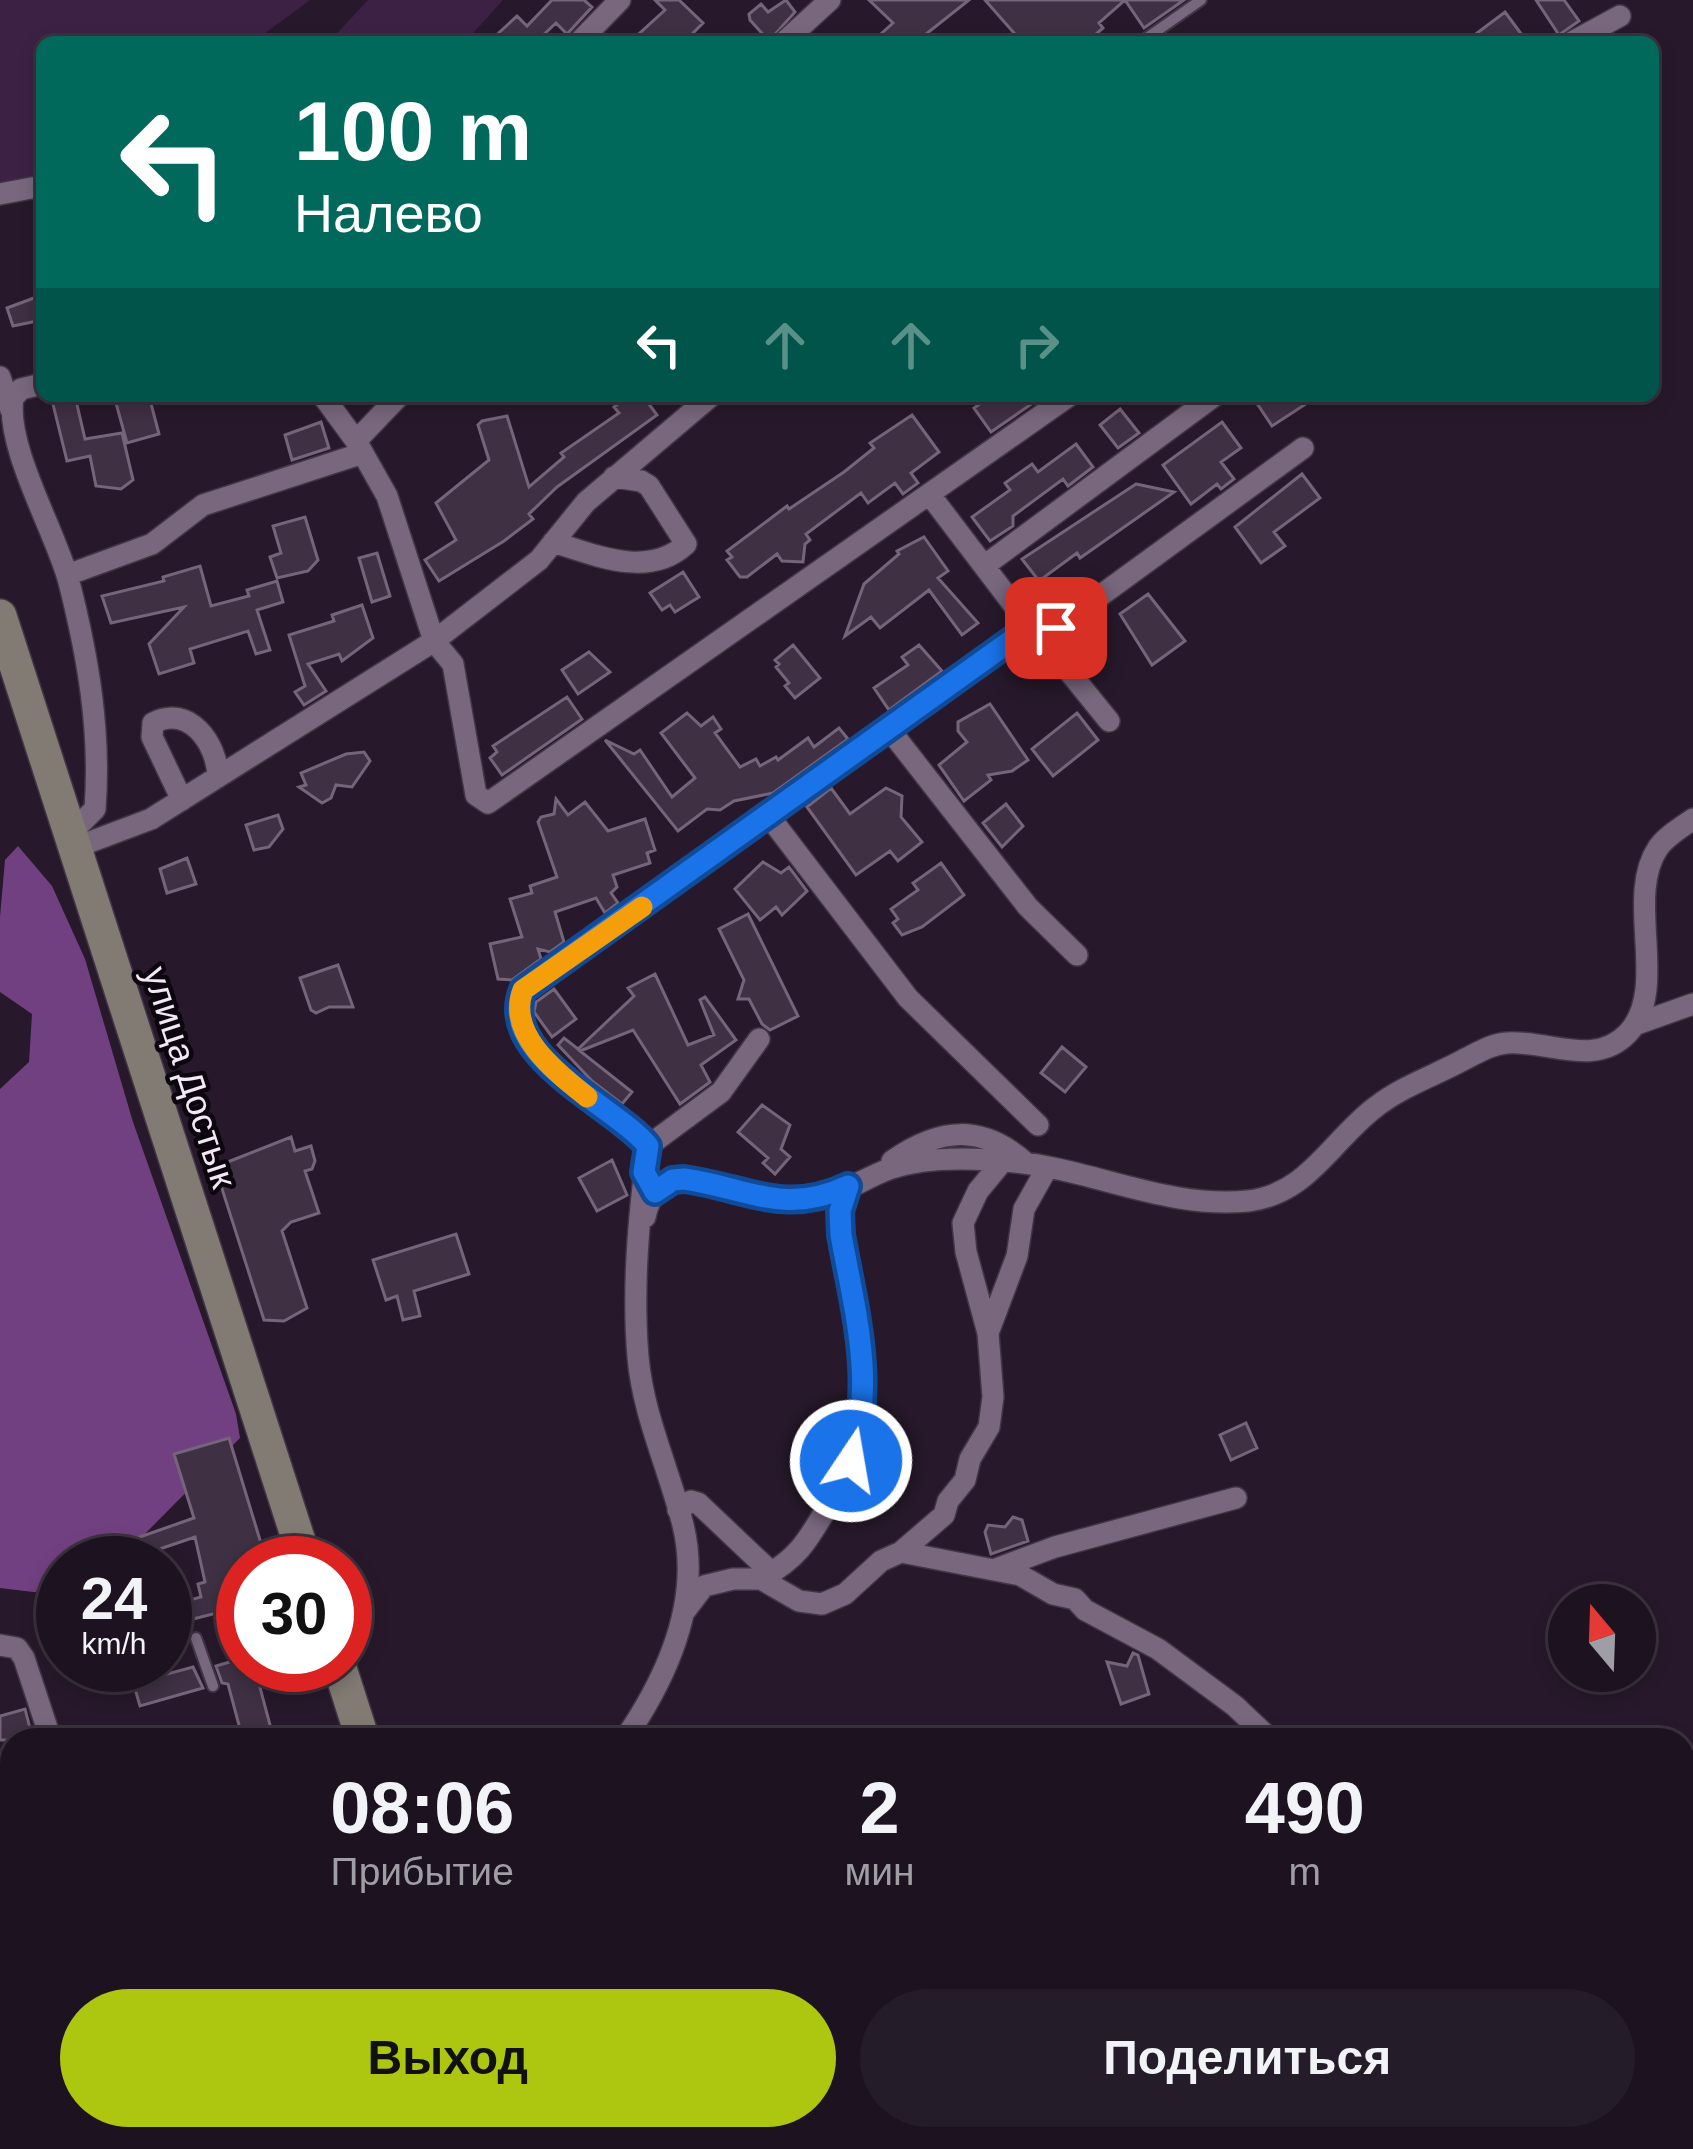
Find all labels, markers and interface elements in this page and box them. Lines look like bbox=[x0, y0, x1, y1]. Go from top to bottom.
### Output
icon: left bbox=[96, 84, 252, 240]
text: 100 m bbox=[294, 84, 532, 178]
text: Налево bbox=[294, 183, 483, 243]
icon: left bbox=[626, 312, 692, 378]
icon: ahead bbox=[752, 312, 818, 378]
icon: ahead bbox=[878, 312, 944, 378]
icon: right bbox=[1004, 312, 1070, 378]
pin bbox=[1005, 577, 1107, 679]
icon: arrive bbox=[1023, 595, 1089, 661]
street label: улица Достык bbox=[135, 961, 245, 1193]
position arrow bbox=[788, 1398, 914, 1524]
speed limit sign: 30 bbox=[216, 1536, 372, 1692]
text: 24 bbox=[81, 1565, 147, 1632]
north arrow bbox=[1548, 1584, 1656, 1692]
map controls bbox=[1548, 1584, 1656, 1692]
text: km/h bbox=[81, 1627, 147, 1660]
text: 08:06 bbox=[330, 1768, 514, 1848]
text: 2 bbox=[859, 1768, 900, 1848]
text: 490 bbox=[1245, 1768, 1365, 1848]
text: Прибытие bbox=[331, 1850, 514, 1893]
text: мин bbox=[844, 1850, 915, 1893]
text: m bbox=[1289, 1850, 1321, 1893]
button: Выход bbox=[60, 1989, 836, 2127]
button: Поделиться bbox=[860, 1989, 1635, 2127]

